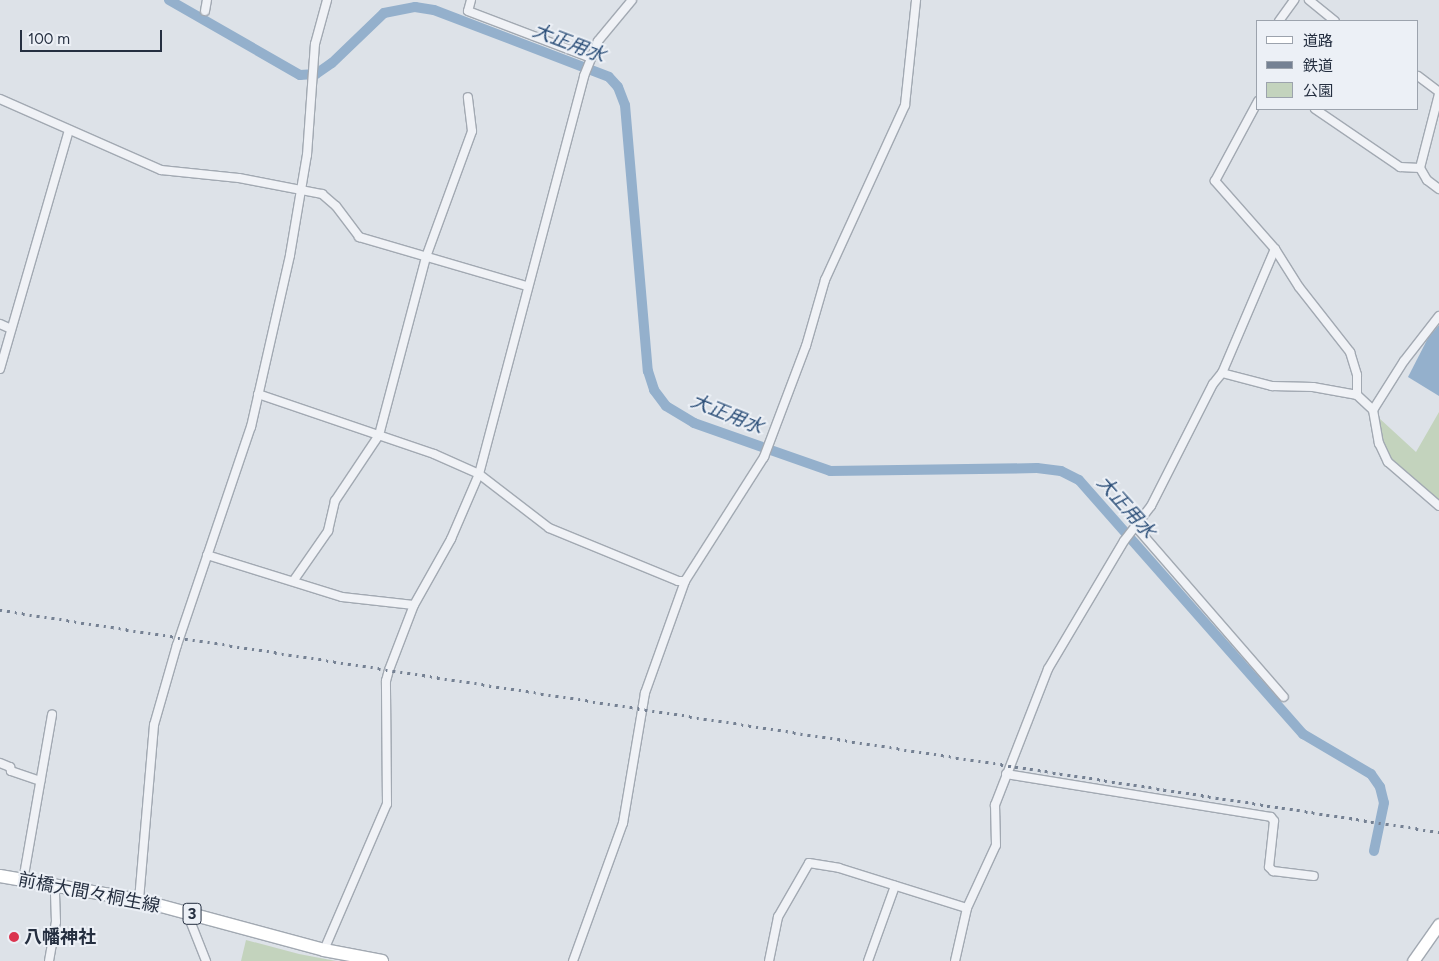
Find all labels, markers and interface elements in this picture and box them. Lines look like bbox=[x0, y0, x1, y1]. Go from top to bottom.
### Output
water label: 大正用水 bbox=[529, 19, 609, 67]
scale bar bbox=[22, 20, 165, 52]
legend bbox=[1256, 20, 1419, 110]
text: 100 m bbox=[28, 30, 70, 48]
text: 道路 bbox=[1303, 32, 1333, 50]
text: 鉄道 bbox=[1303, 57, 1333, 75]
text: 公園 bbox=[1303, 82, 1333, 100]
water label: 大正用水 bbox=[687, 389, 767, 439]
water label: 大正用水 bbox=[1092, 471, 1160, 543]
street label: 前橋大間々桐生線 bbox=[16, 869, 162, 917]
road number: 3 bbox=[182, 901, 202, 928]
place label: 八幡神社 bbox=[24, 926, 96, 948]
marker: 八幡神社 bbox=[8, 931, 20, 943]

